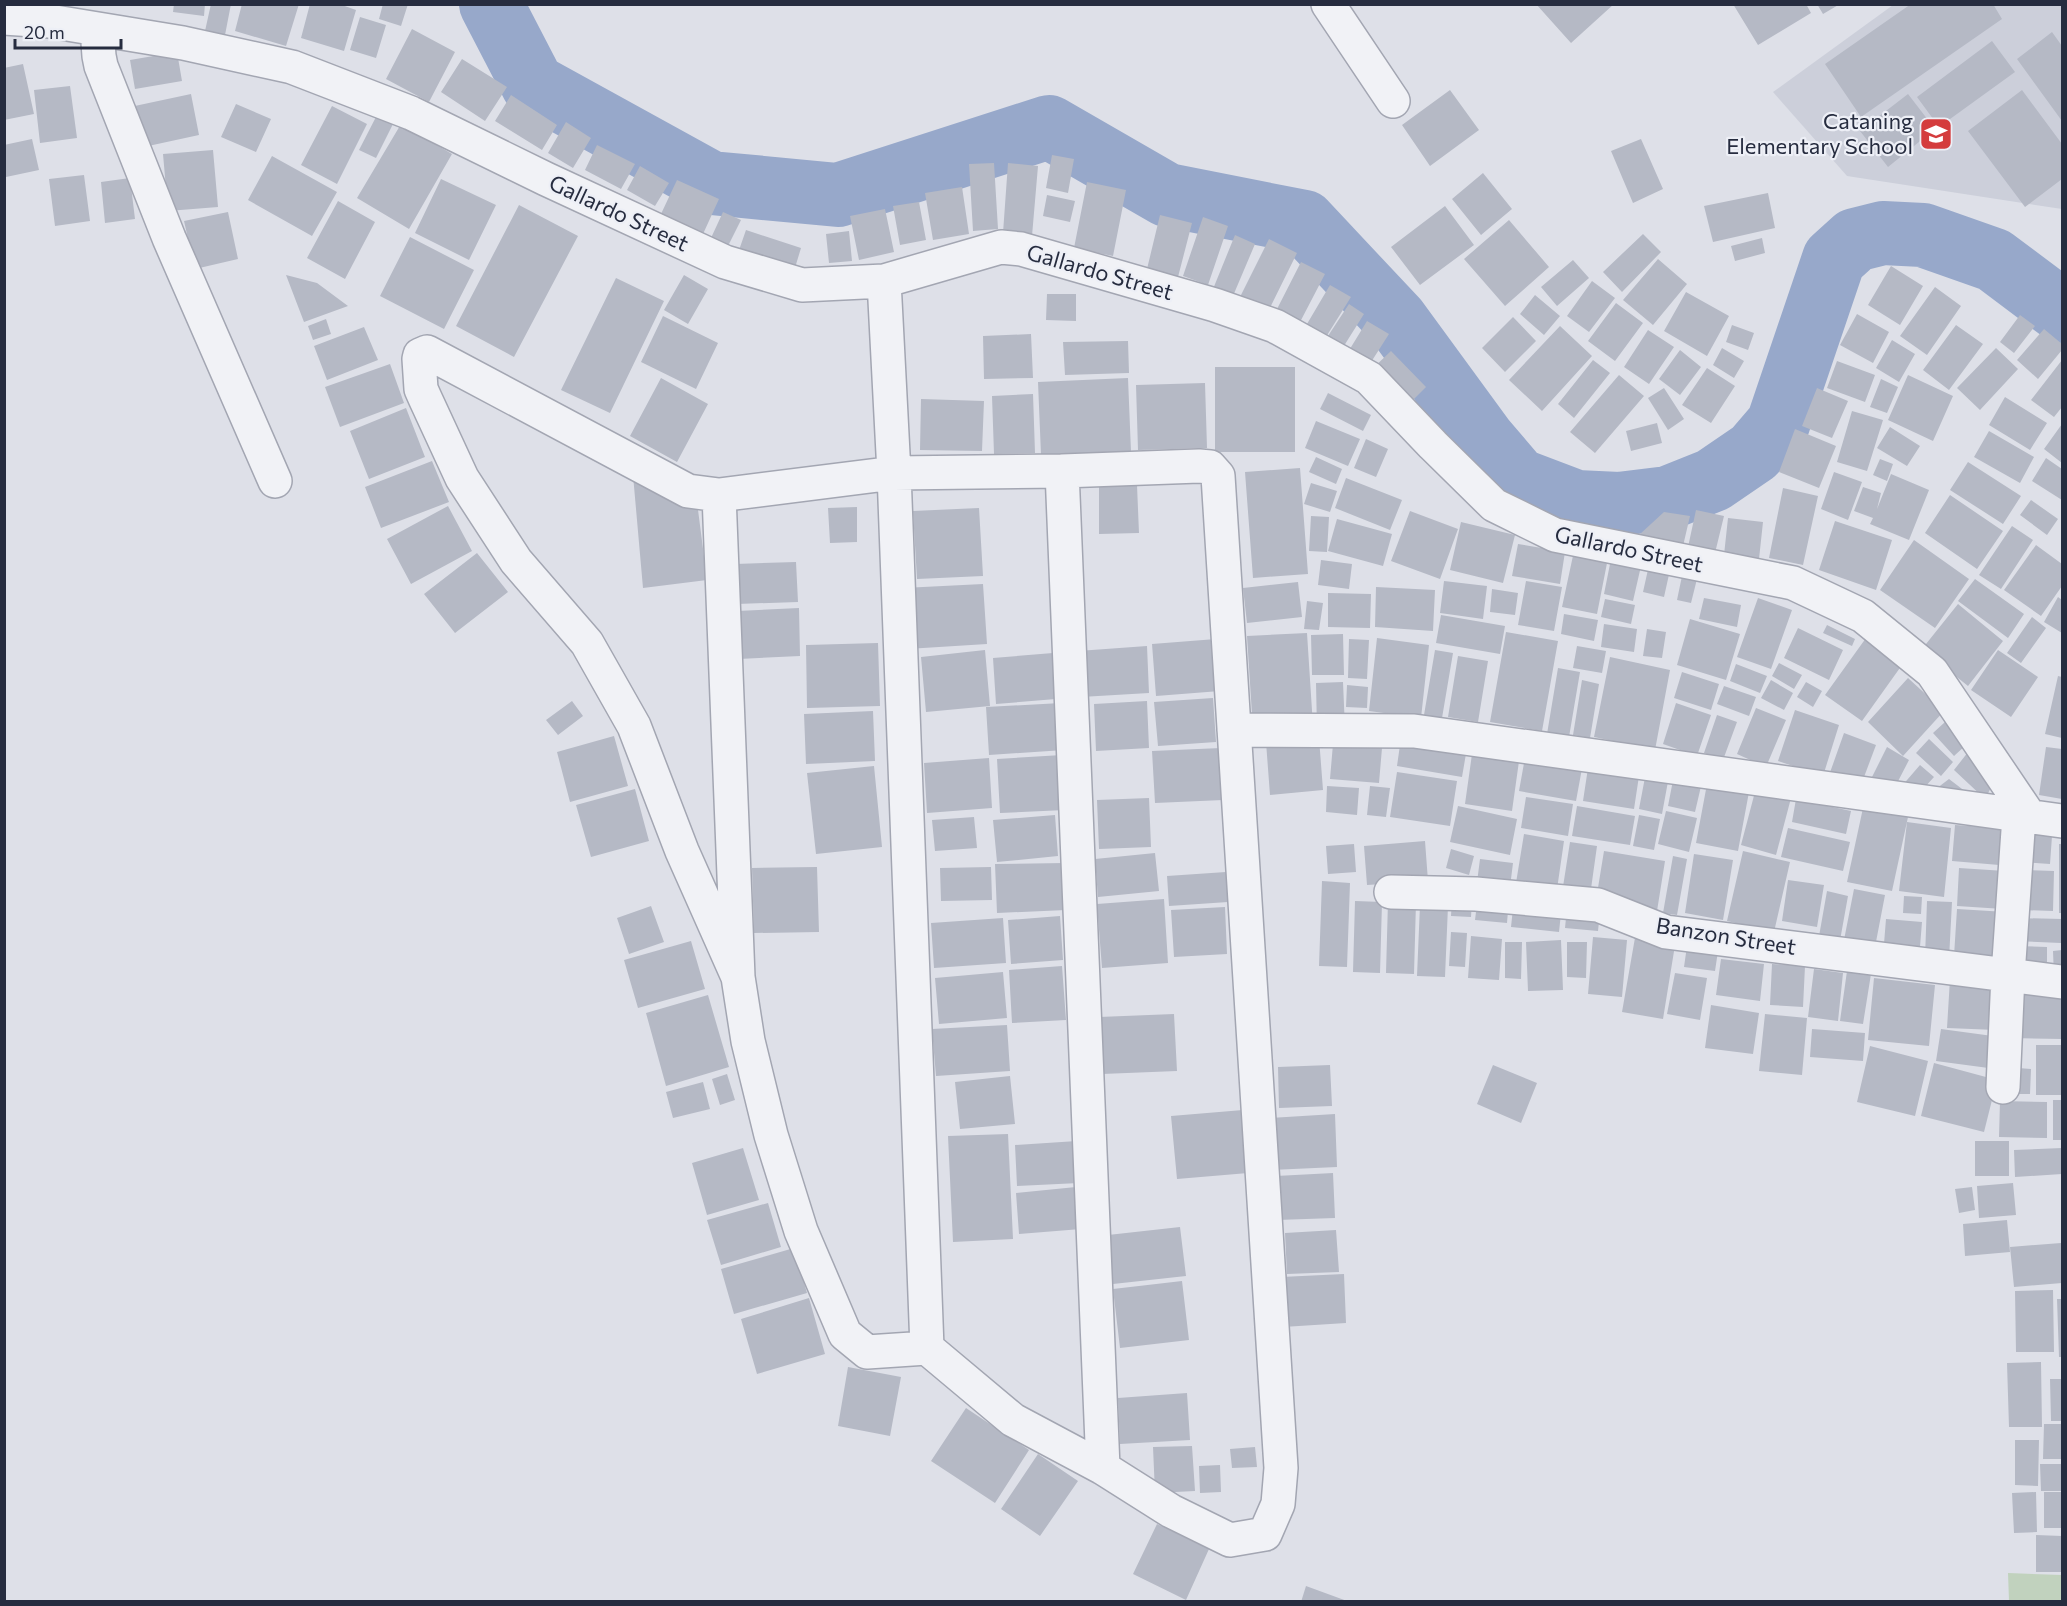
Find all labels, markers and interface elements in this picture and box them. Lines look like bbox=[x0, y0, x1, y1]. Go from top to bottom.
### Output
scale bar bbox=[15, 12, 122, 50]
text: 20 m bbox=[24, 21, 65, 43]
place label: Cataning Elementary School bbox=[1726, 107, 1913, 159]
school or university icon: Cataning Elementary School bbox=[1918, 116, 1954, 152]
street label: Gallardo Street bbox=[545, 168, 693, 257]
street label: Gallardo Street bbox=[1024, 238, 1176, 305]
street label: Gallardo Street bbox=[1552, 520, 1706, 577]
street label: Banzon Street bbox=[1654, 911, 1798, 960]

